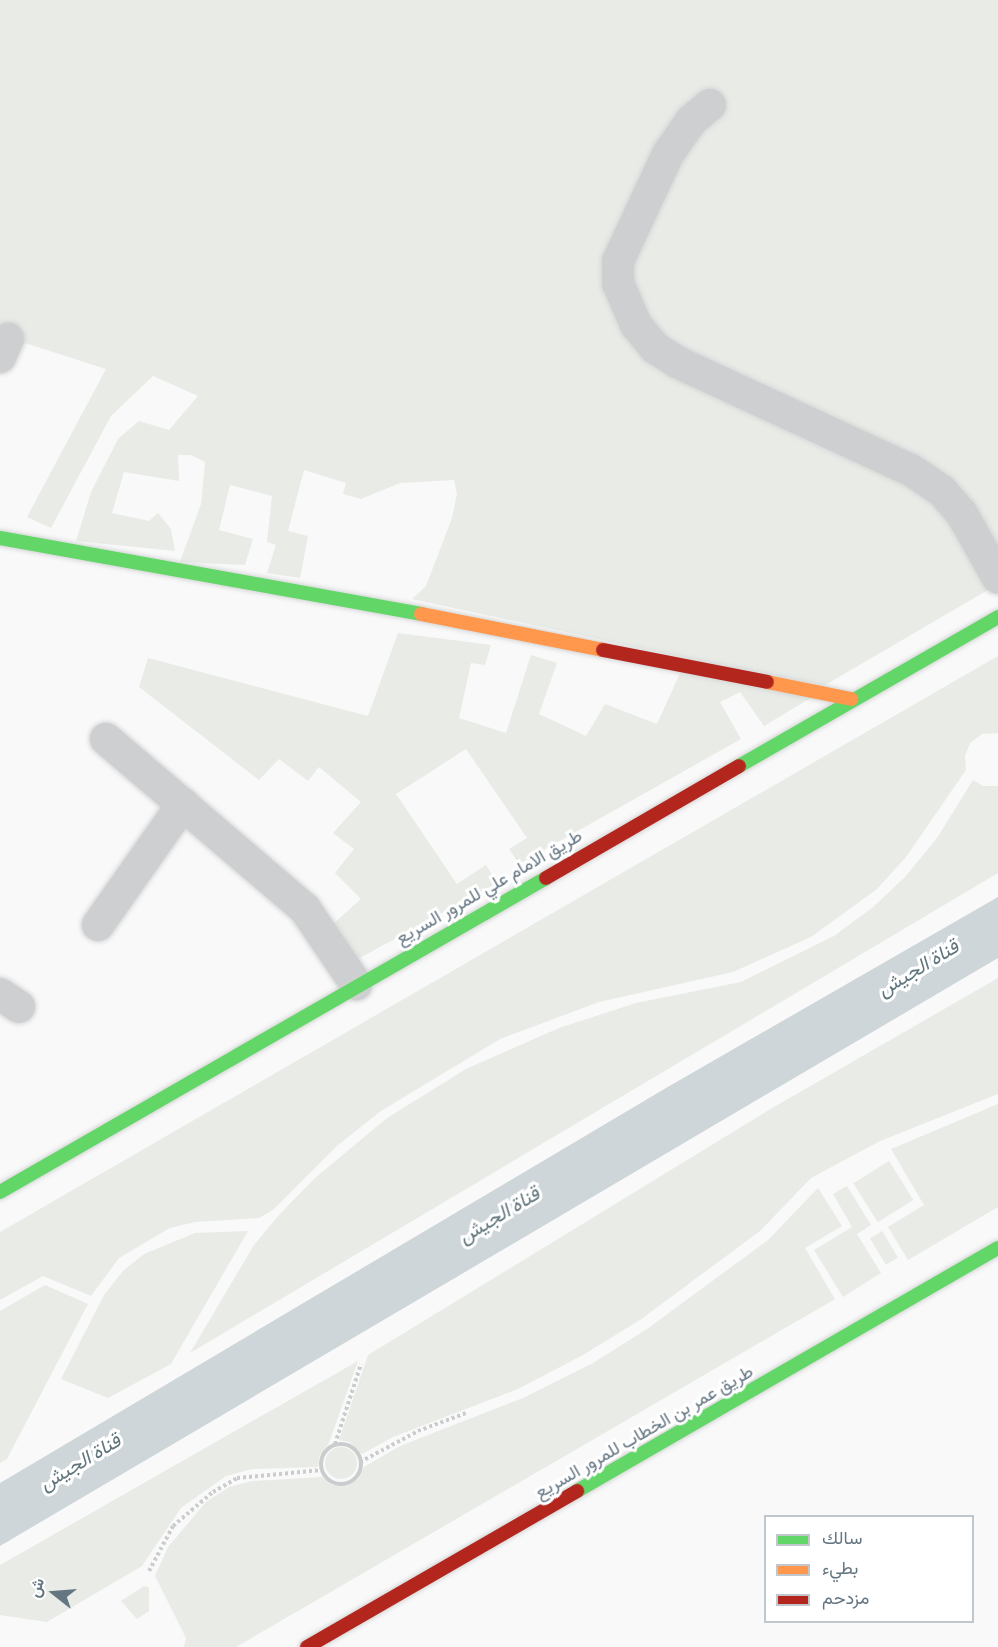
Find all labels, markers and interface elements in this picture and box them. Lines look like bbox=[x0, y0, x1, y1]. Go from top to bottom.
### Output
street label: طريق الامام علي للمرور السريع bbox=[392, 825, 586, 949]
water label: قناة الجيش bbox=[873, 934, 963, 1002]
water label: قناة الجيش bbox=[454, 1181, 544, 1249]
street label: طريق عمر بن الخطاب للمرور السريع bbox=[531, 1361, 757, 1503]
water label: قناة الجيش bbox=[35, 1428, 125, 1496]
legend bbox=[764, 1515, 974, 1623]
text: سالك bbox=[822, 1527, 862, 1549]
text: بطيء bbox=[822, 1557, 858, 1579]
north arrow bbox=[24, 1563, 84, 1623]
text: ش bbox=[24, 1576, 48, 1600]
text: مزدحم bbox=[822, 1587, 869, 1609]

